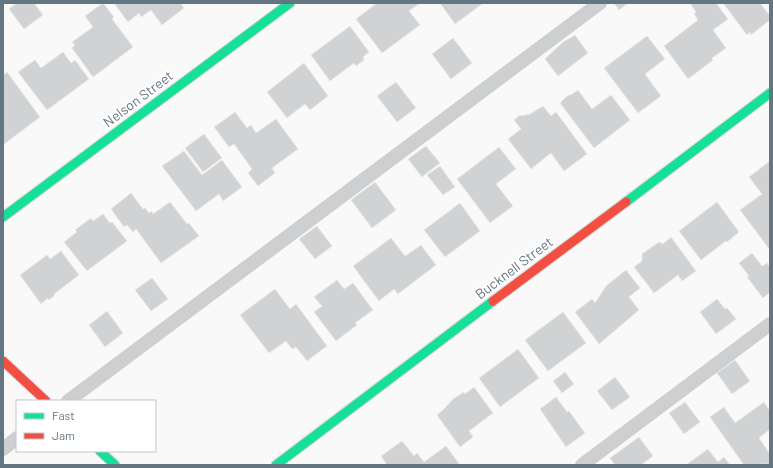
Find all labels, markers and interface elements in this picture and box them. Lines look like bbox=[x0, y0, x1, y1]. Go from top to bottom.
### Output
street label: Nelson Street bbox=[99, 67, 176, 130]
street label: Bucknell Street bbox=[472, 233, 556, 302]
legend bbox=[16, 400, 156, 452]
text: Fast bbox=[52, 408, 75, 422]
text: Jam bbox=[52, 428, 75, 442]

